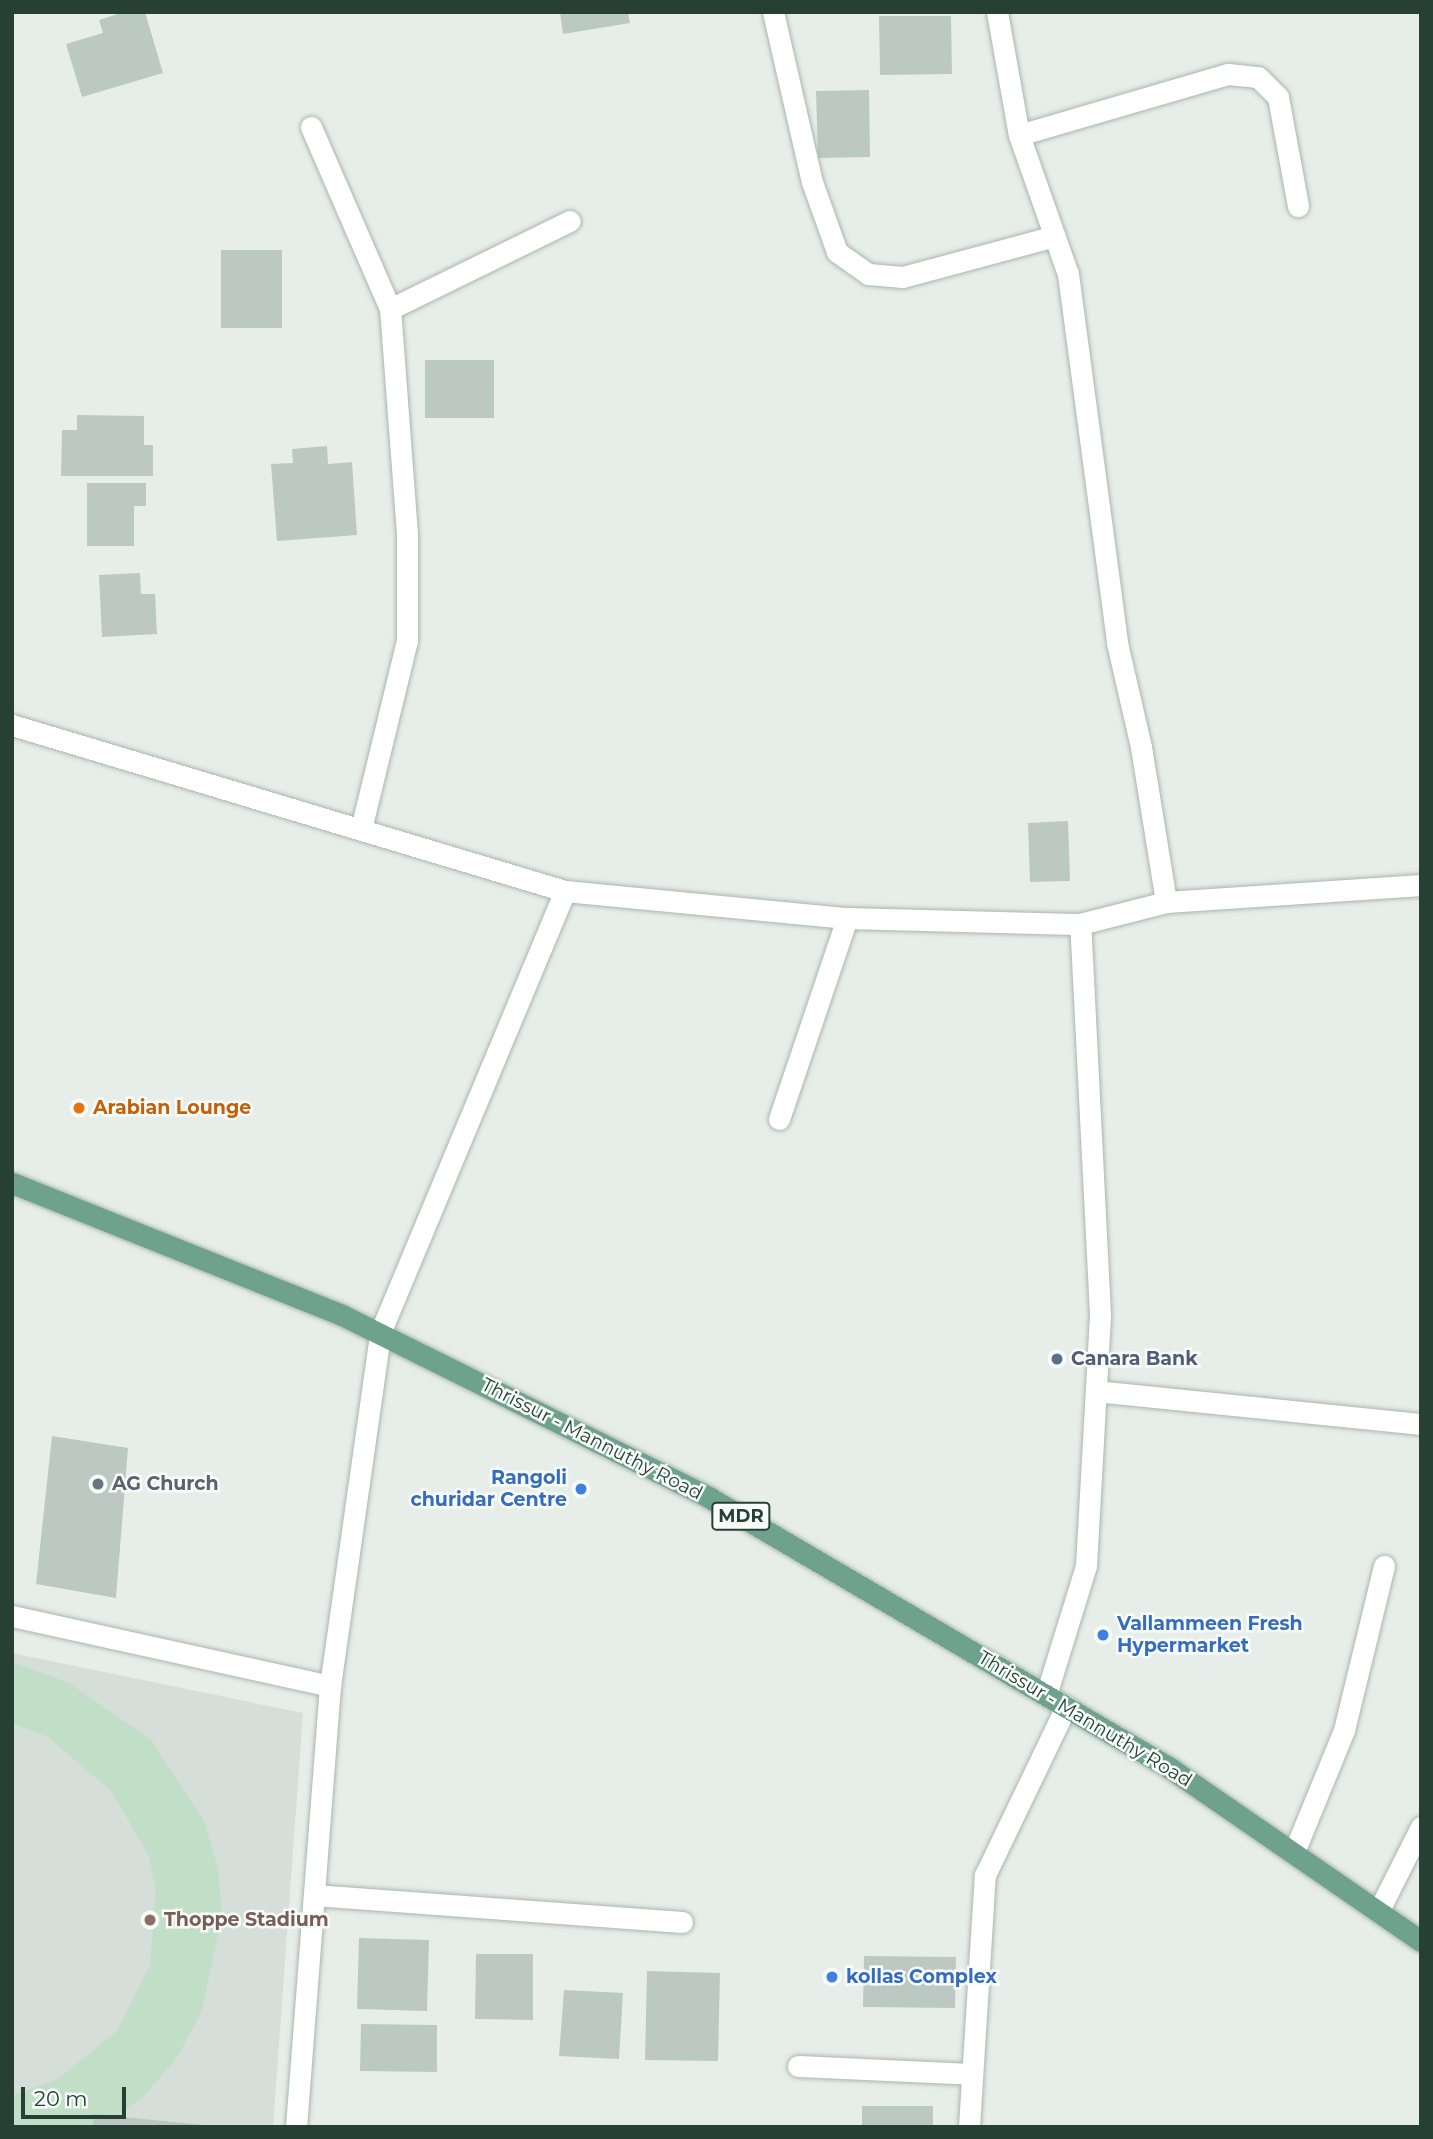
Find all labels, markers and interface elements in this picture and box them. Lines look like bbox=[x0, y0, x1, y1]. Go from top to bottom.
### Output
place label: Arabian Lounge bbox=[93, 1097, 251, 1119]
marker: Arabian Lounge bbox=[71, 1100, 87, 1116]
place label: Canara Bank bbox=[1071, 1348, 1198, 1370]
marker: Canara Bank bbox=[1049, 1351, 1065, 1367]
street label: Thrissur - Mannuthy Road bbox=[477, 1373, 707, 1505]
place label: Rangoli churidar Centre bbox=[411, 1467, 567, 1511]
place label: AG Church bbox=[112, 1473, 219, 1495]
marker: AG Church bbox=[90, 1476, 106, 1492]
marker: Rangoli churidar Centre bbox=[573, 1481, 589, 1497]
road number: MDR bbox=[711, 1502, 771, 1531]
place label: Vallammeen Fresh Hypermarket bbox=[1117, 1613, 1303, 1657]
marker: Vallammeen Fresh Hypermarket bbox=[1095, 1627, 1111, 1643]
street label: Thrissur - Mannuthy Road bbox=[974, 1646, 1196, 1792]
place label: Thoppe Stadium bbox=[164, 1909, 329, 1931]
marker: Thoppe Stadium bbox=[142, 1912, 158, 1928]
place label: kollas Complex bbox=[846, 1966, 997, 1988]
marker: kollas Complex bbox=[824, 1969, 840, 1985]
scale bar bbox=[24, 2072, 130, 2116]
text: 20 m bbox=[34, 2086, 88, 2111]

